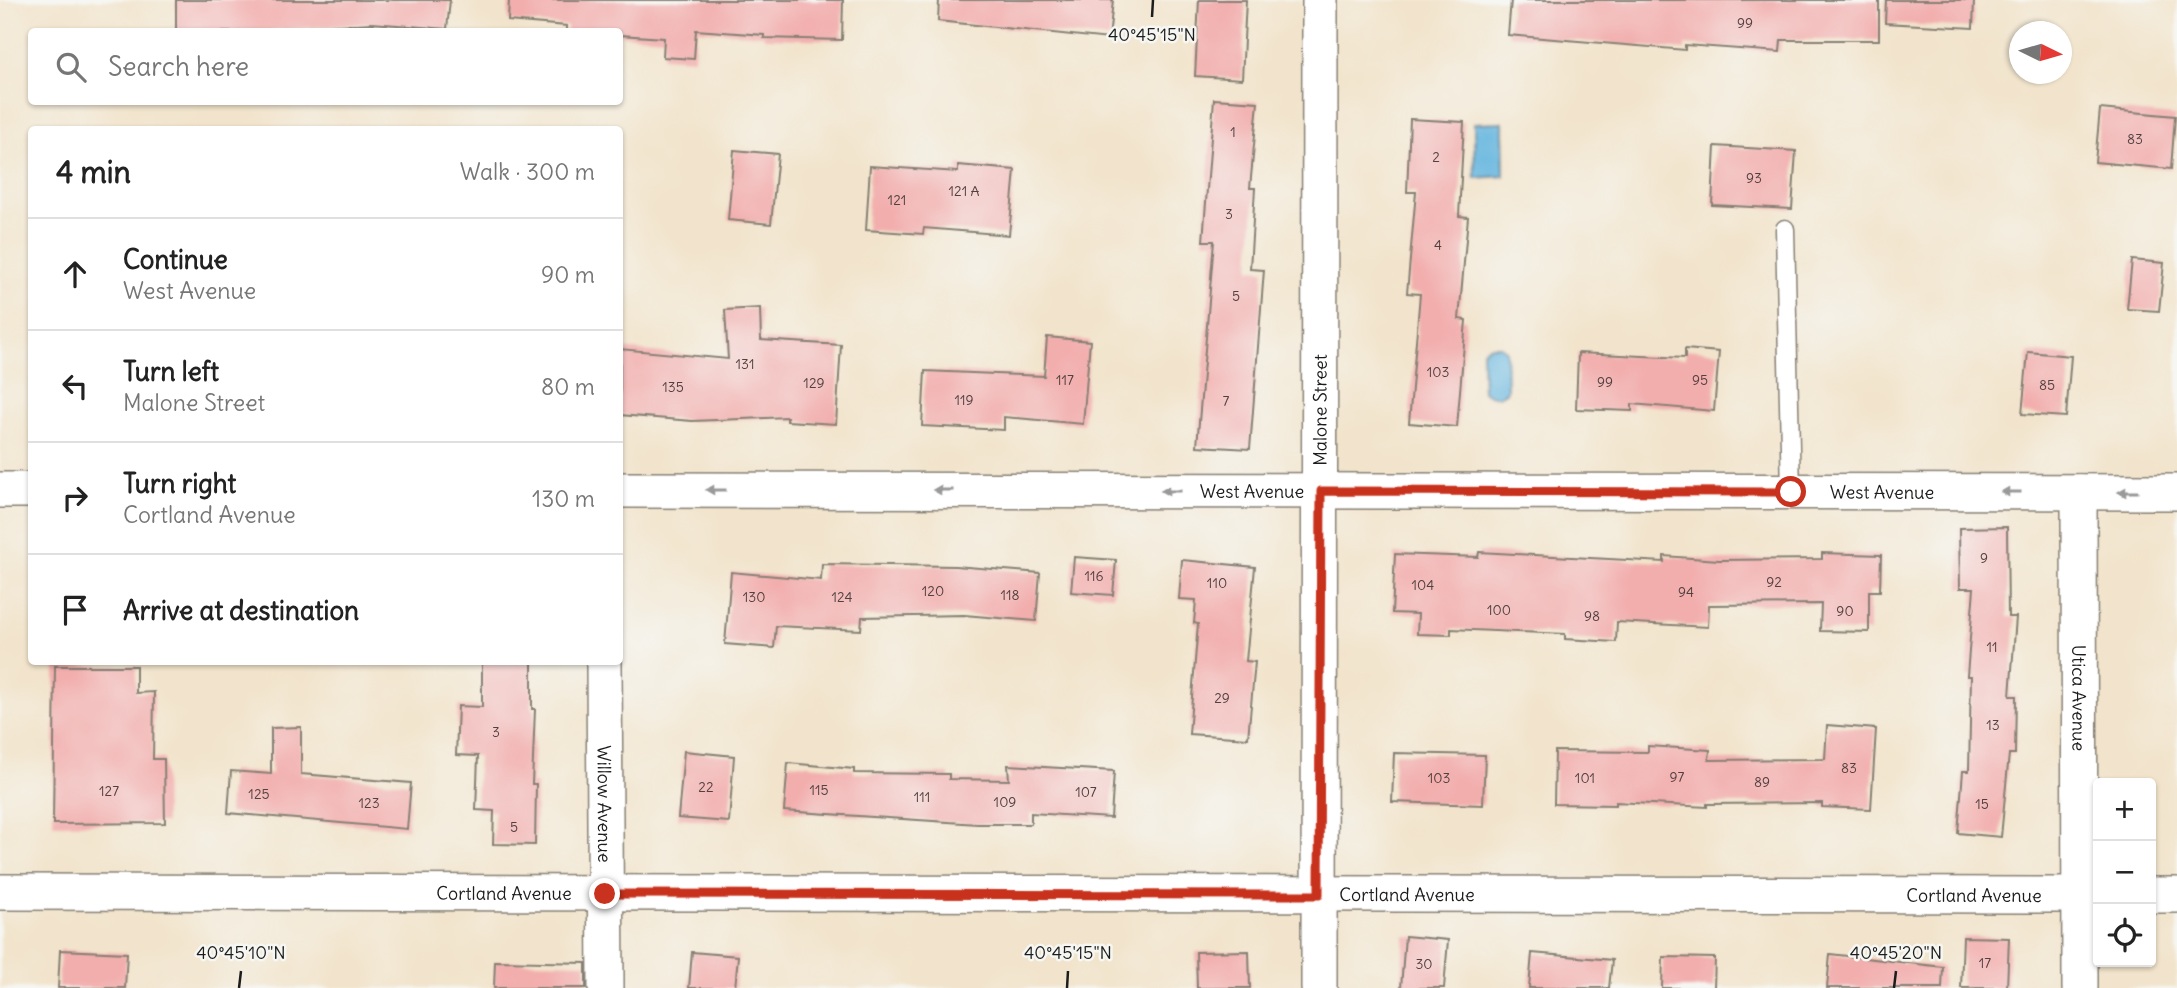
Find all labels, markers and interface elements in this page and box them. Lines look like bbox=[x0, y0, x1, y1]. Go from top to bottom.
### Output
house number: 99 bbox=[1737, 14, 1753, 32]
north arrow bbox=[2009, 21, 2072, 84]
text: 40°45'15"N bbox=[1108, 23, 1196, 46]
search box bbox=[28, 28, 623, 105]
icon: search bbox=[52, 48, 90, 86]
text: Search here bbox=[108, 50, 249, 83]
house number: 1 bbox=[1230, 123, 1236, 141]
house number: 83 bbox=[2127, 130, 2143, 148]
house number: 2 bbox=[1432, 148, 1440, 166]
text: 4 min bbox=[56, 153, 131, 191]
text: Walk · 300 m bbox=[460, 157, 595, 186]
house number: 93 bbox=[1746, 169, 1762, 187]
house number: 121 A bbox=[948, 182, 980, 200]
house number: 121 bbox=[888, 191, 906, 209]
house number: 3 bbox=[1225, 205, 1233, 223]
house number: 4 bbox=[1434, 236, 1442, 254]
text: Continue bbox=[123, 243, 228, 276]
icon: ahead bbox=[56, 255, 94, 293]
text: 90 m bbox=[541, 260, 595, 289]
text: West Avenue bbox=[123, 276, 256, 305]
house number: 5 bbox=[1232, 287, 1240, 305]
street label: Malone Street bbox=[1308, 354, 1331, 466]
text: Turn left bbox=[123, 355, 219, 388]
house number: 131 bbox=[736, 355, 754, 373]
house number: 103 bbox=[1427, 363, 1449, 381]
icon: left bbox=[56, 367, 94, 405]
house number: 117 bbox=[1056, 371, 1074, 389]
house number: 95 bbox=[1692, 371, 1708, 389]
text: 80 m bbox=[541, 372, 595, 401]
house number: 99 bbox=[1597, 373, 1613, 391]
house number: 129 bbox=[803, 374, 825, 392]
house number: 85 bbox=[2039, 376, 2055, 394]
house number: 135 bbox=[662, 378, 684, 396]
text: Malone Street bbox=[123, 388, 265, 417]
house number: 119 bbox=[954, 391, 974, 409]
house number: 7 bbox=[1223, 392, 1230, 410]
text: Turn right bbox=[123, 467, 236, 500]
route start bbox=[1775, 476, 1806, 507]
icon: right bbox=[56, 479, 94, 517]
street label: West Avenue bbox=[1200, 479, 1304, 502]
street label: West Avenue bbox=[1830, 480, 1934, 503]
text: 130 m bbox=[532, 484, 595, 513]
one-way arrow bbox=[705, 484, 727, 496]
one-way arrow bbox=[932, 484, 954, 496]
one-way arrow bbox=[1160, 485, 1182, 497]
one-way arrow bbox=[2000, 486, 2022, 498]
one-way arrow bbox=[2117, 486, 2139, 498]
text: Cortland Avenue bbox=[123, 500, 296, 529]
house number: 9 bbox=[1980, 549, 1988, 567]
house number: 116 bbox=[1084, 567, 1104, 585]
house number: 92 bbox=[1766, 573, 1782, 591]
house number: 110 bbox=[1207, 574, 1227, 592]
house number: 104 bbox=[1412, 576, 1434, 594]
house number: 120 bbox=[922, 582, 944, 600]
house number: 94 bbox=[1678, 583, 1694, 601]
house number: 118 bbox=[1000, 586, 1020, 604]
house number: 130 bbox=[743, 588, 765, 606]
house number: 124 bbox=[831, 588, 853, 606]
icon: arrive bbox=[56, 591, 94, 629]
text: Arrive at destination bbox=[123, 594, 359, 627]
house number: 100 bbox=[1487, 601, 1511, 619]
house number: 90 bbox=[1836, 602, 1854, 620]
house number: 98 bbox=[1584, 607, 1600, 625]
house number: 11 bbox=[1986, 638, 1998, 656]
street label: Utica Avenue bbox=[2068, 645, 2091, 751]
house number: 29 bbox=[1214, 689, 1230, 707]
house number: 13 bbox=[1986, 716, 2000, 734]
house number: 3 bbox=[492, 723, 500, 741]
street label: Willow Avenue bbox=[593, 745, 617, 863]
house number: 83 bbox=[1841, 759, 1857, 777]
house number: 97 bbox=[1670, 768, 1685, 786]
house number: 103 bbox=[1428, 769, 1450, 787]
house number: 101 bbox=[1575, 769, 1595, 787]
house number: 89 bbox=[1754, 773, 1770, 791]
house number: 22 bbox=[698, 778, 714, 796]
map controls bbox=[2093, 778, 2156, 967]
button: + bbox=[2093, 778, 2156, 841]
house number: 115 bbox=[809, 781, 829, 799]
house number: 127 bbox=[99, 782, 119, 800]
house number: 107 bbox=[1075, 783, 1097, 801]
house number: 125 bbox=[248, 785, 270, 803]
house number: 111 bbox=[914, 788, 930, 806]
house number: 109 bbox=[994, 793, 1016, 811]
house number: 123 bbox=[358, 794, 380, 812]
house number: 15 bbox=[1975, 795, 1989, 813]
house number: 5 bbox=[510, 818, 518, 836]
button: − bbox=[2093, 841, 2156, 904]
route end bbox=[589, 878, 620, 909]
street label: Cortland Avenue bbox=[436, 881, 572, 904]
street label: Cortland Avenue bbox=[1339, 882, 1475, 906]
street label: Cortland Avenue bbox=[1906, 883, 2042, 906]
button: locate bbox=[2093, 904, 2156, 967]
text: 40°45'10"N bbox=[196, 941, 286, 964]
text: 40°45'15"N bbox=[1024, 941, 1112, 964]
text: 40°45'20"N bbox=[1850, 941, 1942, 964]
house number: 17 bbox=[1979, 954, 1991, 972]
house number: 30 bbox=[1415, 955, 1433, 973]

